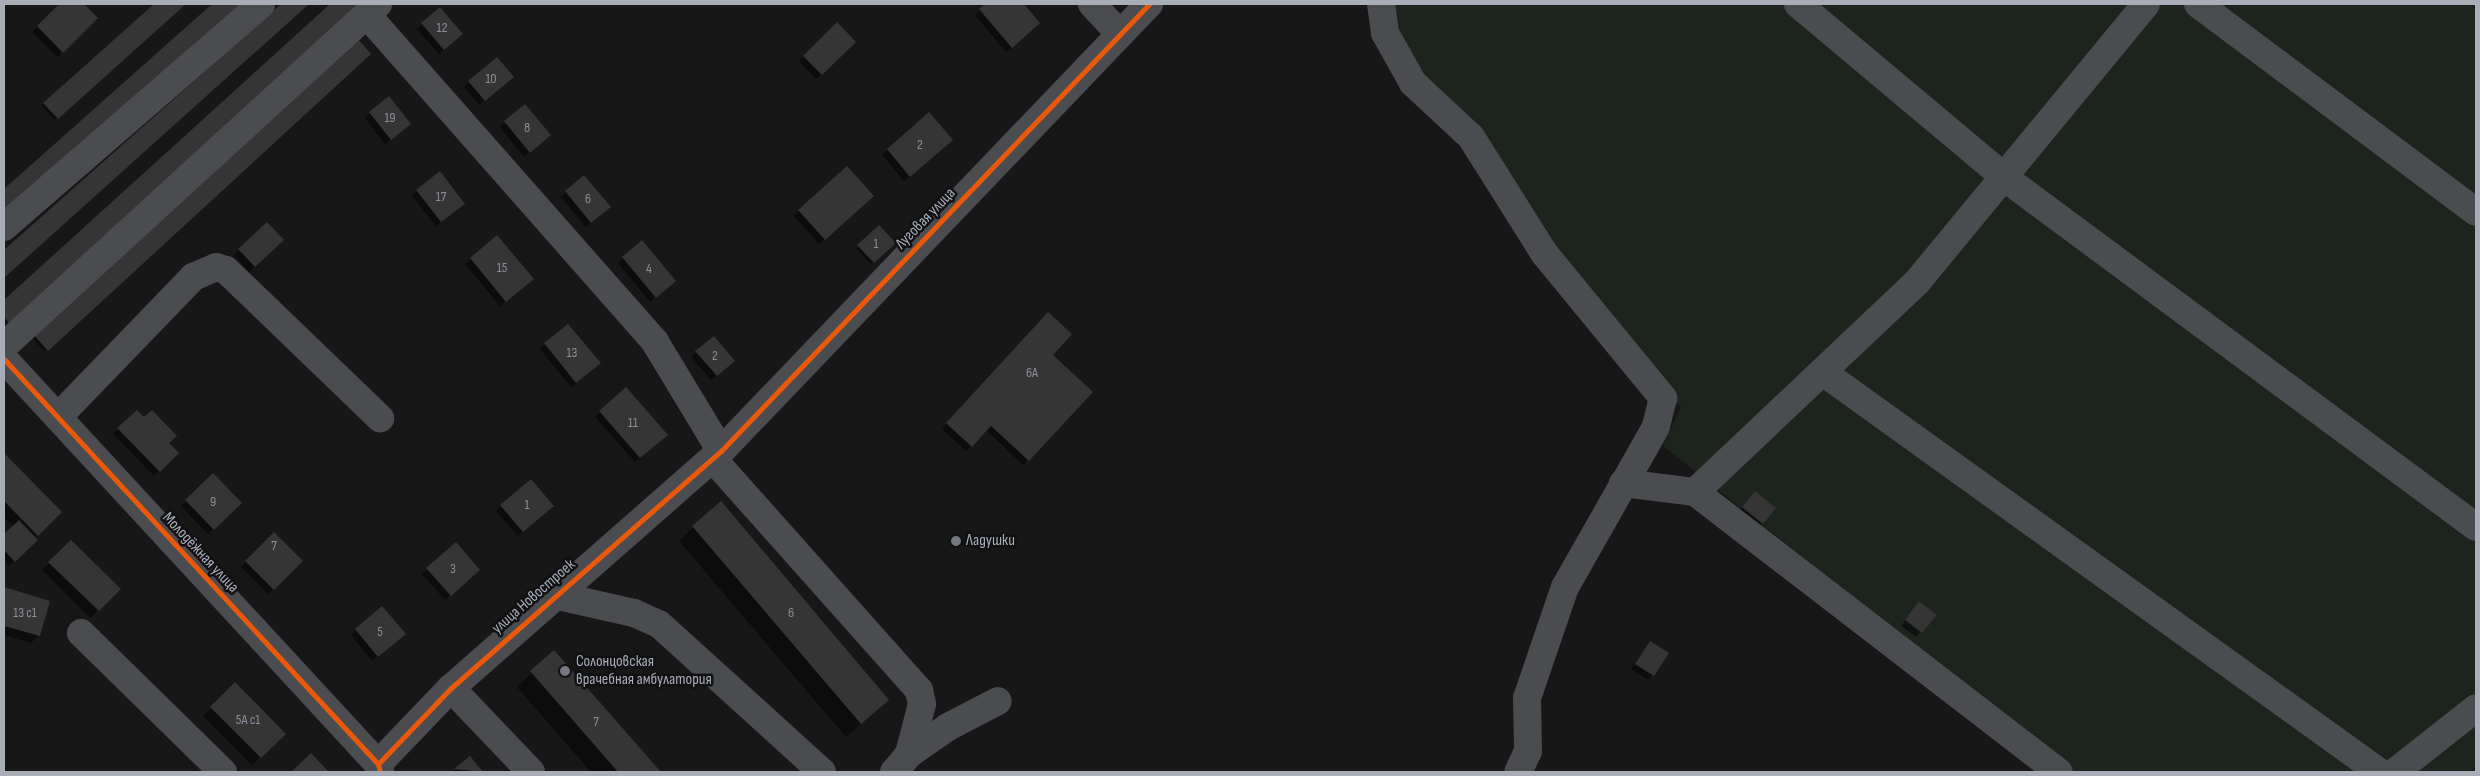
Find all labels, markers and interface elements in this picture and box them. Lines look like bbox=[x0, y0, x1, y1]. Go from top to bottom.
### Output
house number: 12 bbox=[437, 20, 447, 36]
house number: 10 bbox=[485, 71, 497, 87]
house number: 19 bbox=[384, 110, 396, 126]
house number: 8 bbox=[524, 120, 530, 136]
house number: 2 bbox=[917, 137, 923, 153]
street label: Луговая улица bbox=[892, 184, 960, 254]
house number: 17 bbox=[436, 189, 446, 205]
house number: 6 bbox=[585, 191, 591, 207]
house number: 1 bbox=[874, 236, 878, 252]
house number: 15 bbox=[497, 260, 507, 276]
house number: 4 bbox=[646, 261, 652, 277]
house number: 13 bbox=[567, 345, 577, 361]
house number: 2 bbox=[712, 348, 718, 364]
house number: 6А bbox=[1026, 365, 1038, 381]
house number: 11 bbox=[628, 415, 638, 431]
house number: 9 bbox=[210, 494, 216, 510]
house number: 1 bbox=[525, 497, 529, 513]
street label: Молодёжная улица bbox=[158, 509, 242, 597]
place label: Ладушки bbox=[966, 531, 1015, 551]
marker: Ладушки bbox=[950, 535, 962, 547]
house number: 7 bbox=[271, 538, 277, 554]
street label: улица Новостроек bbox=[488, 556, 580, 638]
house number: 3 bbox=[450, 561, 456, 577]
house number: 13 с1 bbox=[13, 605, 37, 621]
house number: 6 bbox=[788, 605, 794, 621]
house number: 5 bbox=[377, 624, 383, 640]
place label: Солонцовская врачебная амбулатория bbox=[576, 652, 712, 690]
marker: Солонцовская врачебная амбулатория bbox=[558, 664, 572, 678]
house number: 5А с1 bbox=[236, 712, 260, 728]
house number: 7 bbox=[593, 714, 599, 730]

